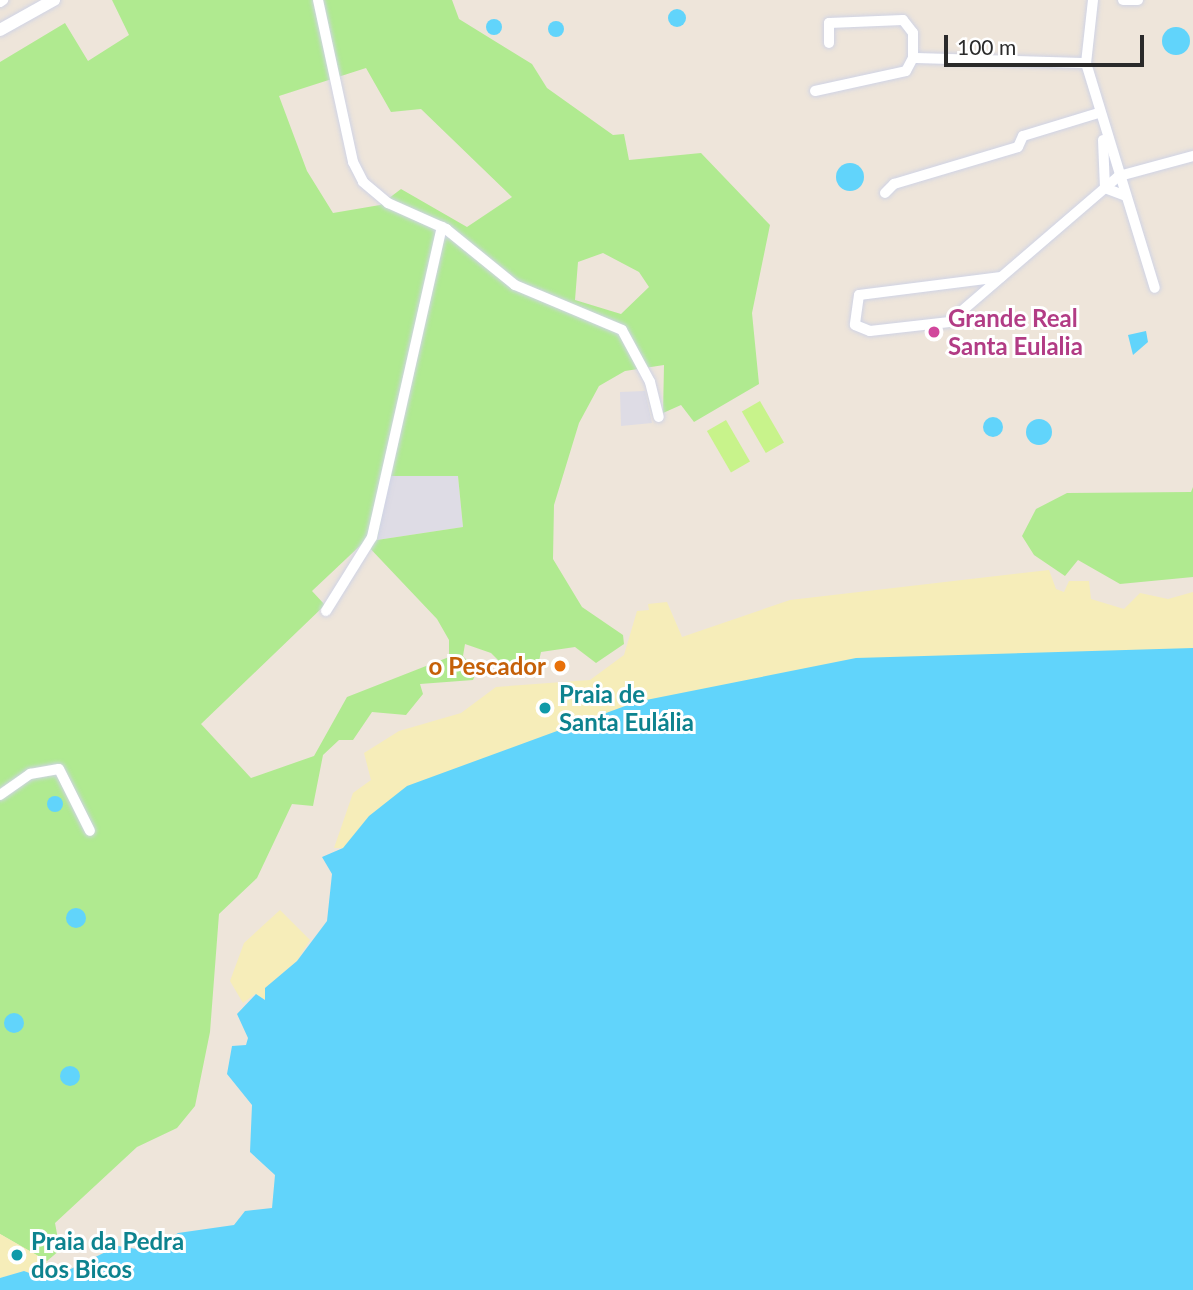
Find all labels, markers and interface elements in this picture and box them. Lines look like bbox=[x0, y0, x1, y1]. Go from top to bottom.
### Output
scale bar bbox=[948, 21, 1148, 65]
text: 100 m bbox=[957, 34, 1016, 59]
place label: Grande Real Santa Eulalia bbox=[948, 304, 1083, 360]
marker: Grande Real Santa Eulalia bbox=[926, 324, 942, 340]
place label: o Pescador bbox=[429, 652, 546, 680]
marker: o Pescador bbox=[552, 658, 568, 674]
place label: Praia de Santa Eulália bbox=[559, 680, 694, 736]
marker: Praia de Santa Eulália bbox=[537, 700, 553, 716]
place label: Praia da Pedra dos Bicos bbox=[31, 1227, 184, 1283]
marker: Praia da Pedra dos Bicos bbox=[9, 1247, 25, 1263]

